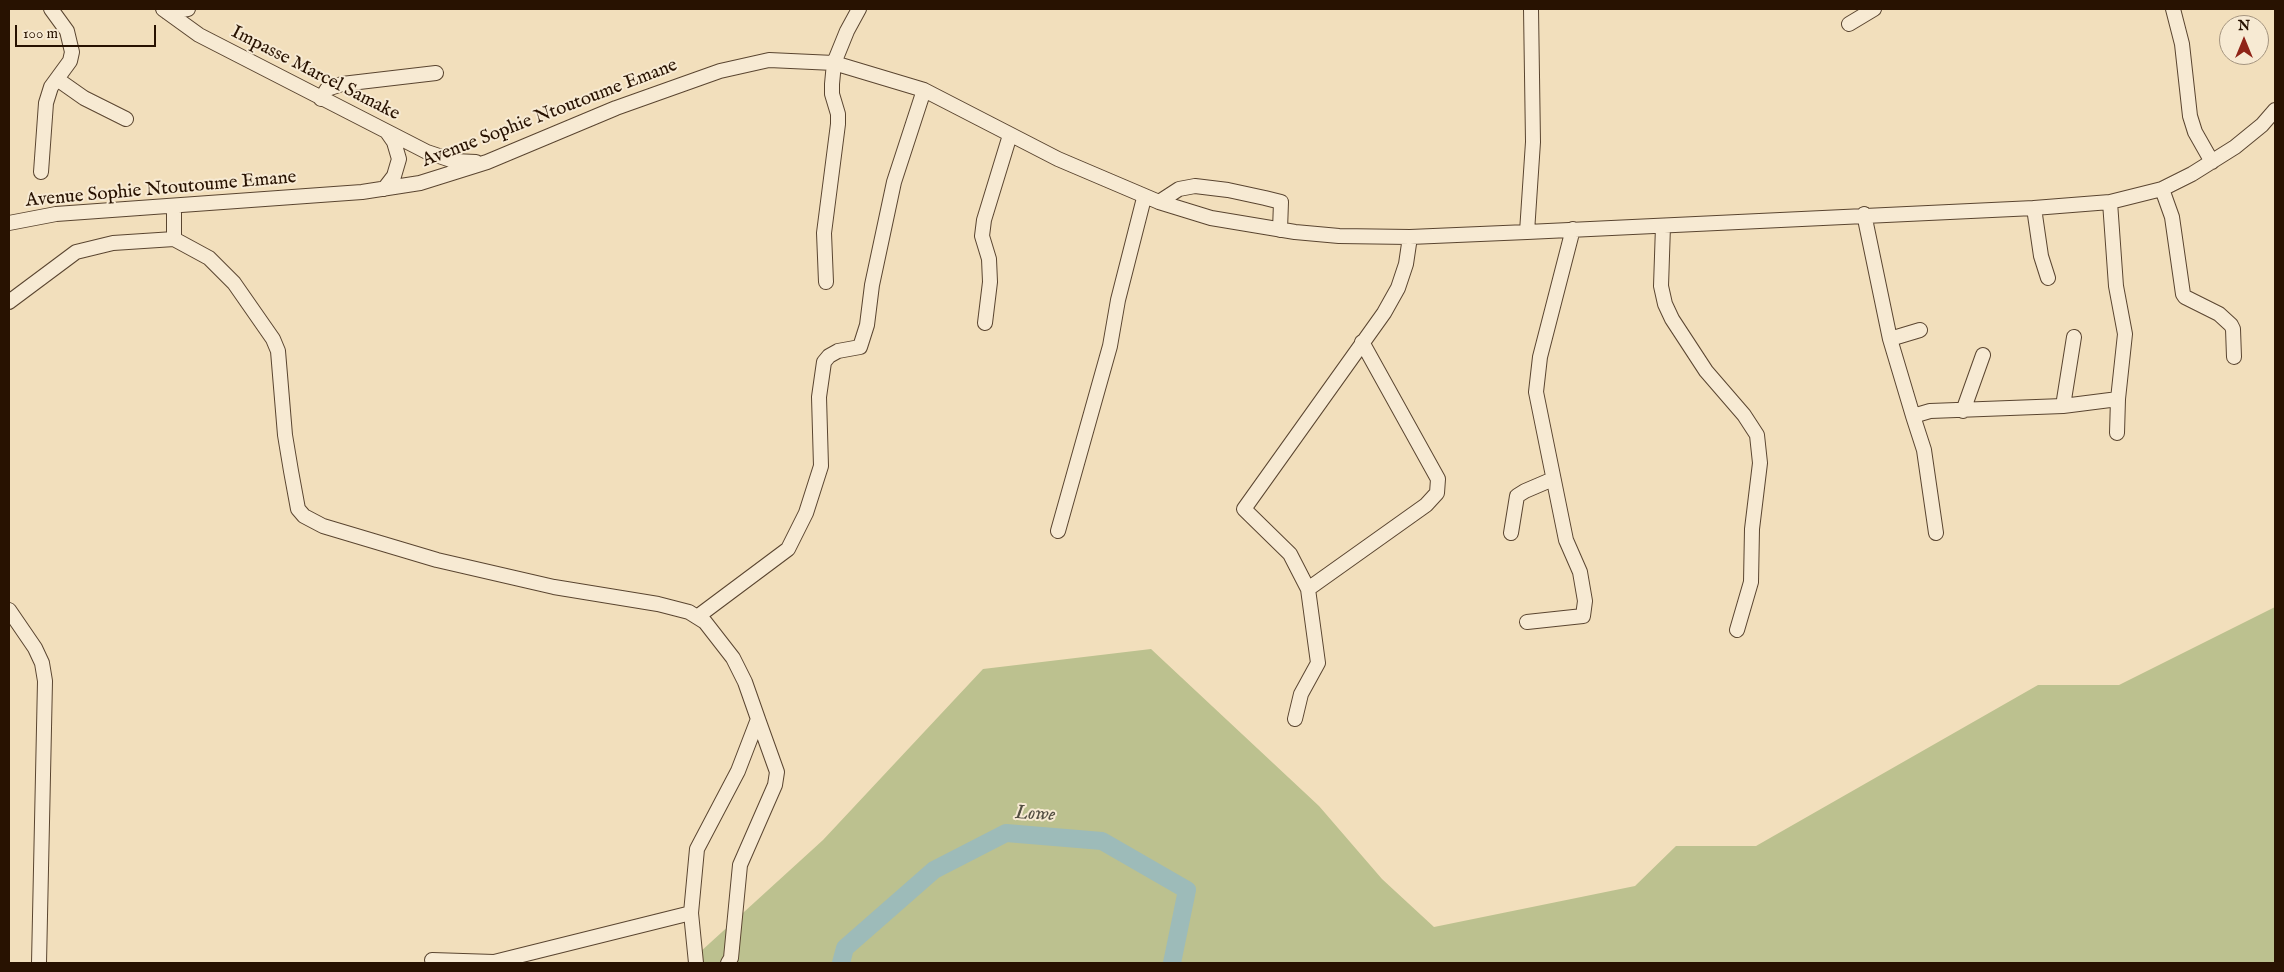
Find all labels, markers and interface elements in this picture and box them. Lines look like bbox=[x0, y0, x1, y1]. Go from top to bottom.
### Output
scale bar bbox=[18, 15, 159, 47]
north arrow bbox=[2219, 15, 2269, 65]
text: N bbox=[2238, 17, 2250, 35]
street label: Impasse Marcel Samake bbox=[227, 22, 403, 126]
text: 100 m bbox=[23, 24, 58, 43]
street label: Avenue Sophie Ntoutoume Emane bbox=[419, 55, 681, 173]
street label: Avenue Sophie Ntoutoume Emane bbox=[25, 167, 297, 213]
water label: Lowe bbox=[1014, 802, 1056, 828]

